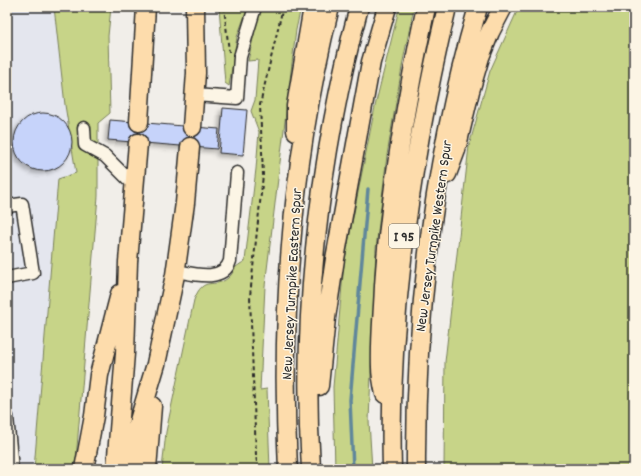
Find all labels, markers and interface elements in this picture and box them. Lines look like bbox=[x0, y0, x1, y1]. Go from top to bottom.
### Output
street label: New Jersey Turnpike Western Spur bbox=[411, 139, 459, 333]
street label: New Jersey Turnpike Eastern Spur bbox=[277, 187, 309, 380]
road number: I 95 bbox=[389, 224, 419, 248]

